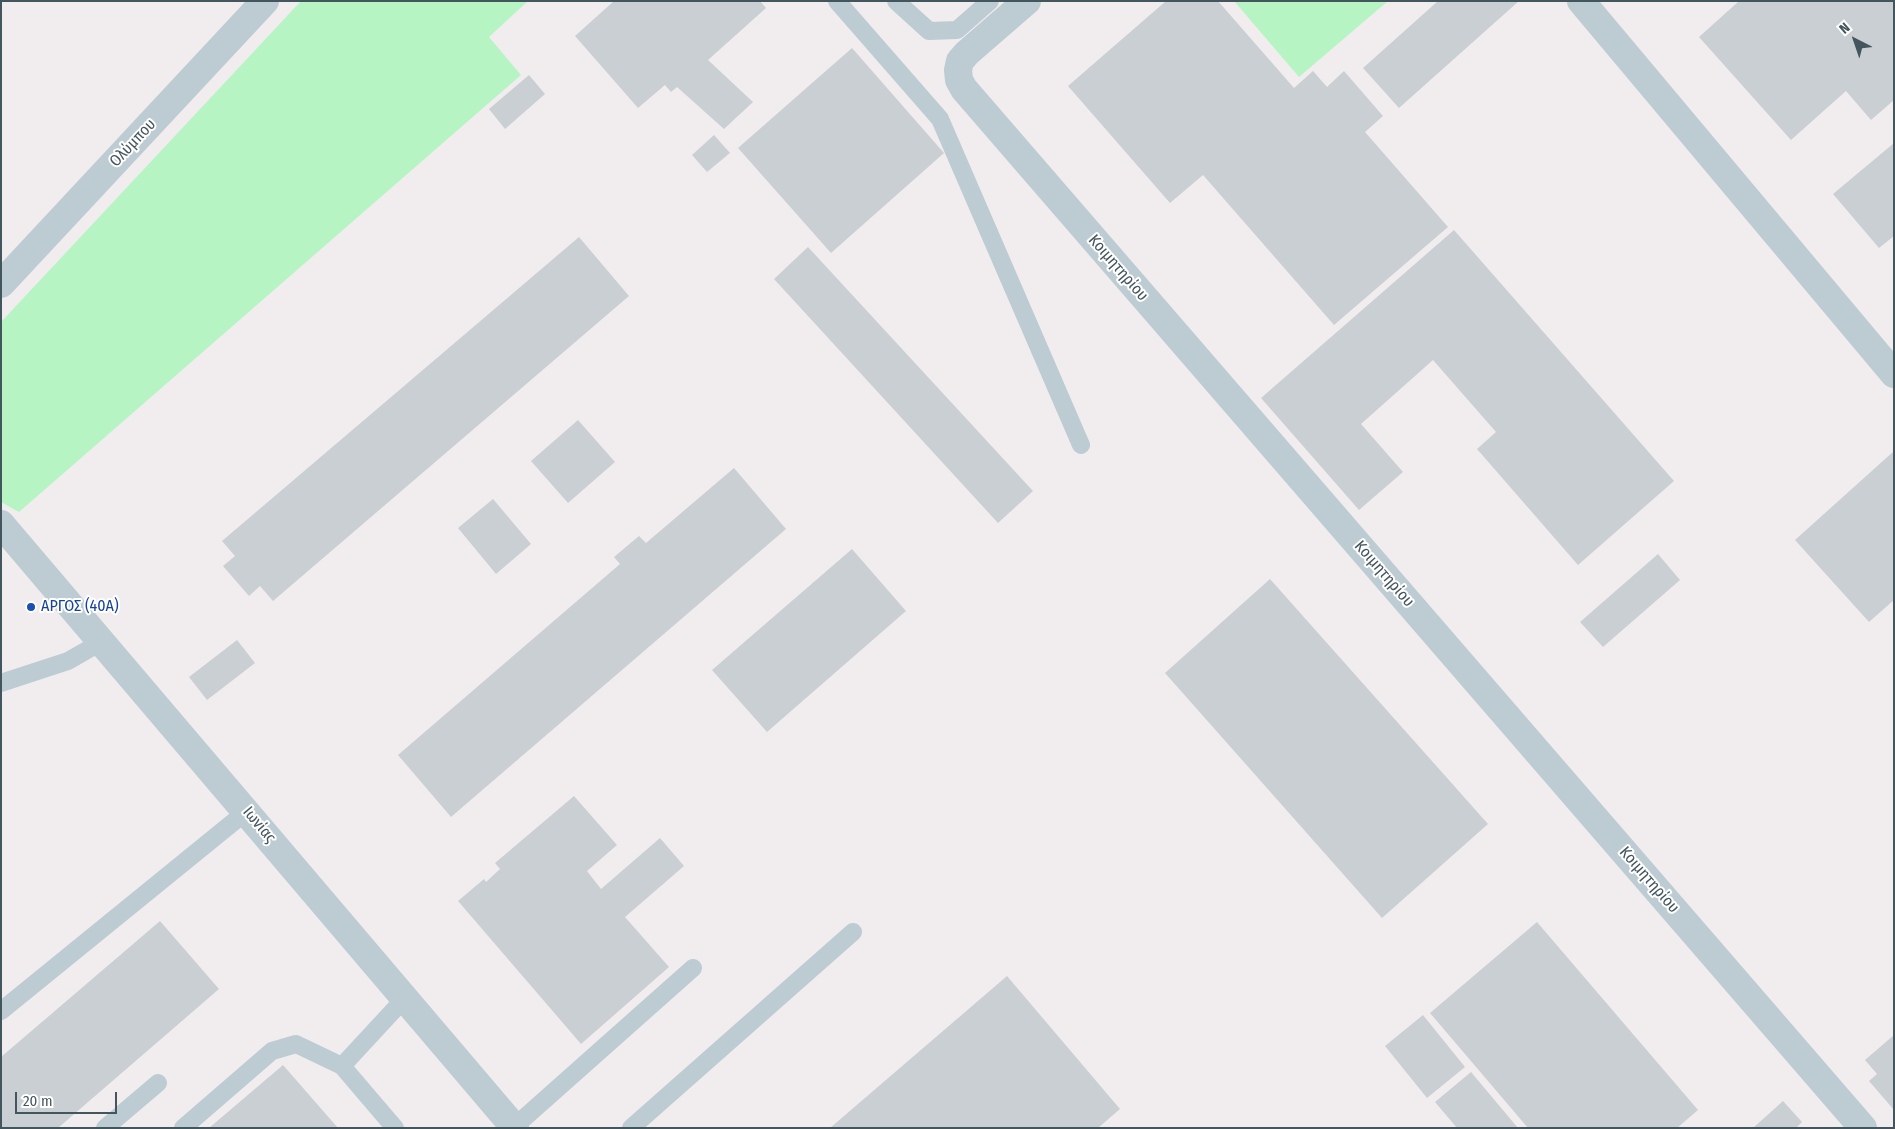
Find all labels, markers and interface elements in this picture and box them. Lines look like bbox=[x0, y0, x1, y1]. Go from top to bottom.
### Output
north arrow bbox=[1830, 15, 1880, 65]
text: N bbox=[1836, 19, 1854, 37]
street label: Ολύμπου bbox=[106, 115, 160, 171]
street label: Κοιμητηρίου bbox=[1084, 231, 1152, 305]
street label: Κοιμητηρίου bbox=[1350, 537, 1418, 611]
place label: ΑΡΓΟΣ (40Α) bbox=[41, 597, 119, 617]
marker: ΑΡΓΟΣ (40Α) bbox=[25, 601, 37, 613]
street label: Ιωνίας bbox=[238, 803, 280, 847]
street label: Κοιμητηρίου bbox=[1615, 843, 1683, 917]
scale bar bbox=[18, 1082, 120, 1114]
text: 20 m bbox=[23, 1092, 53, 1110]

